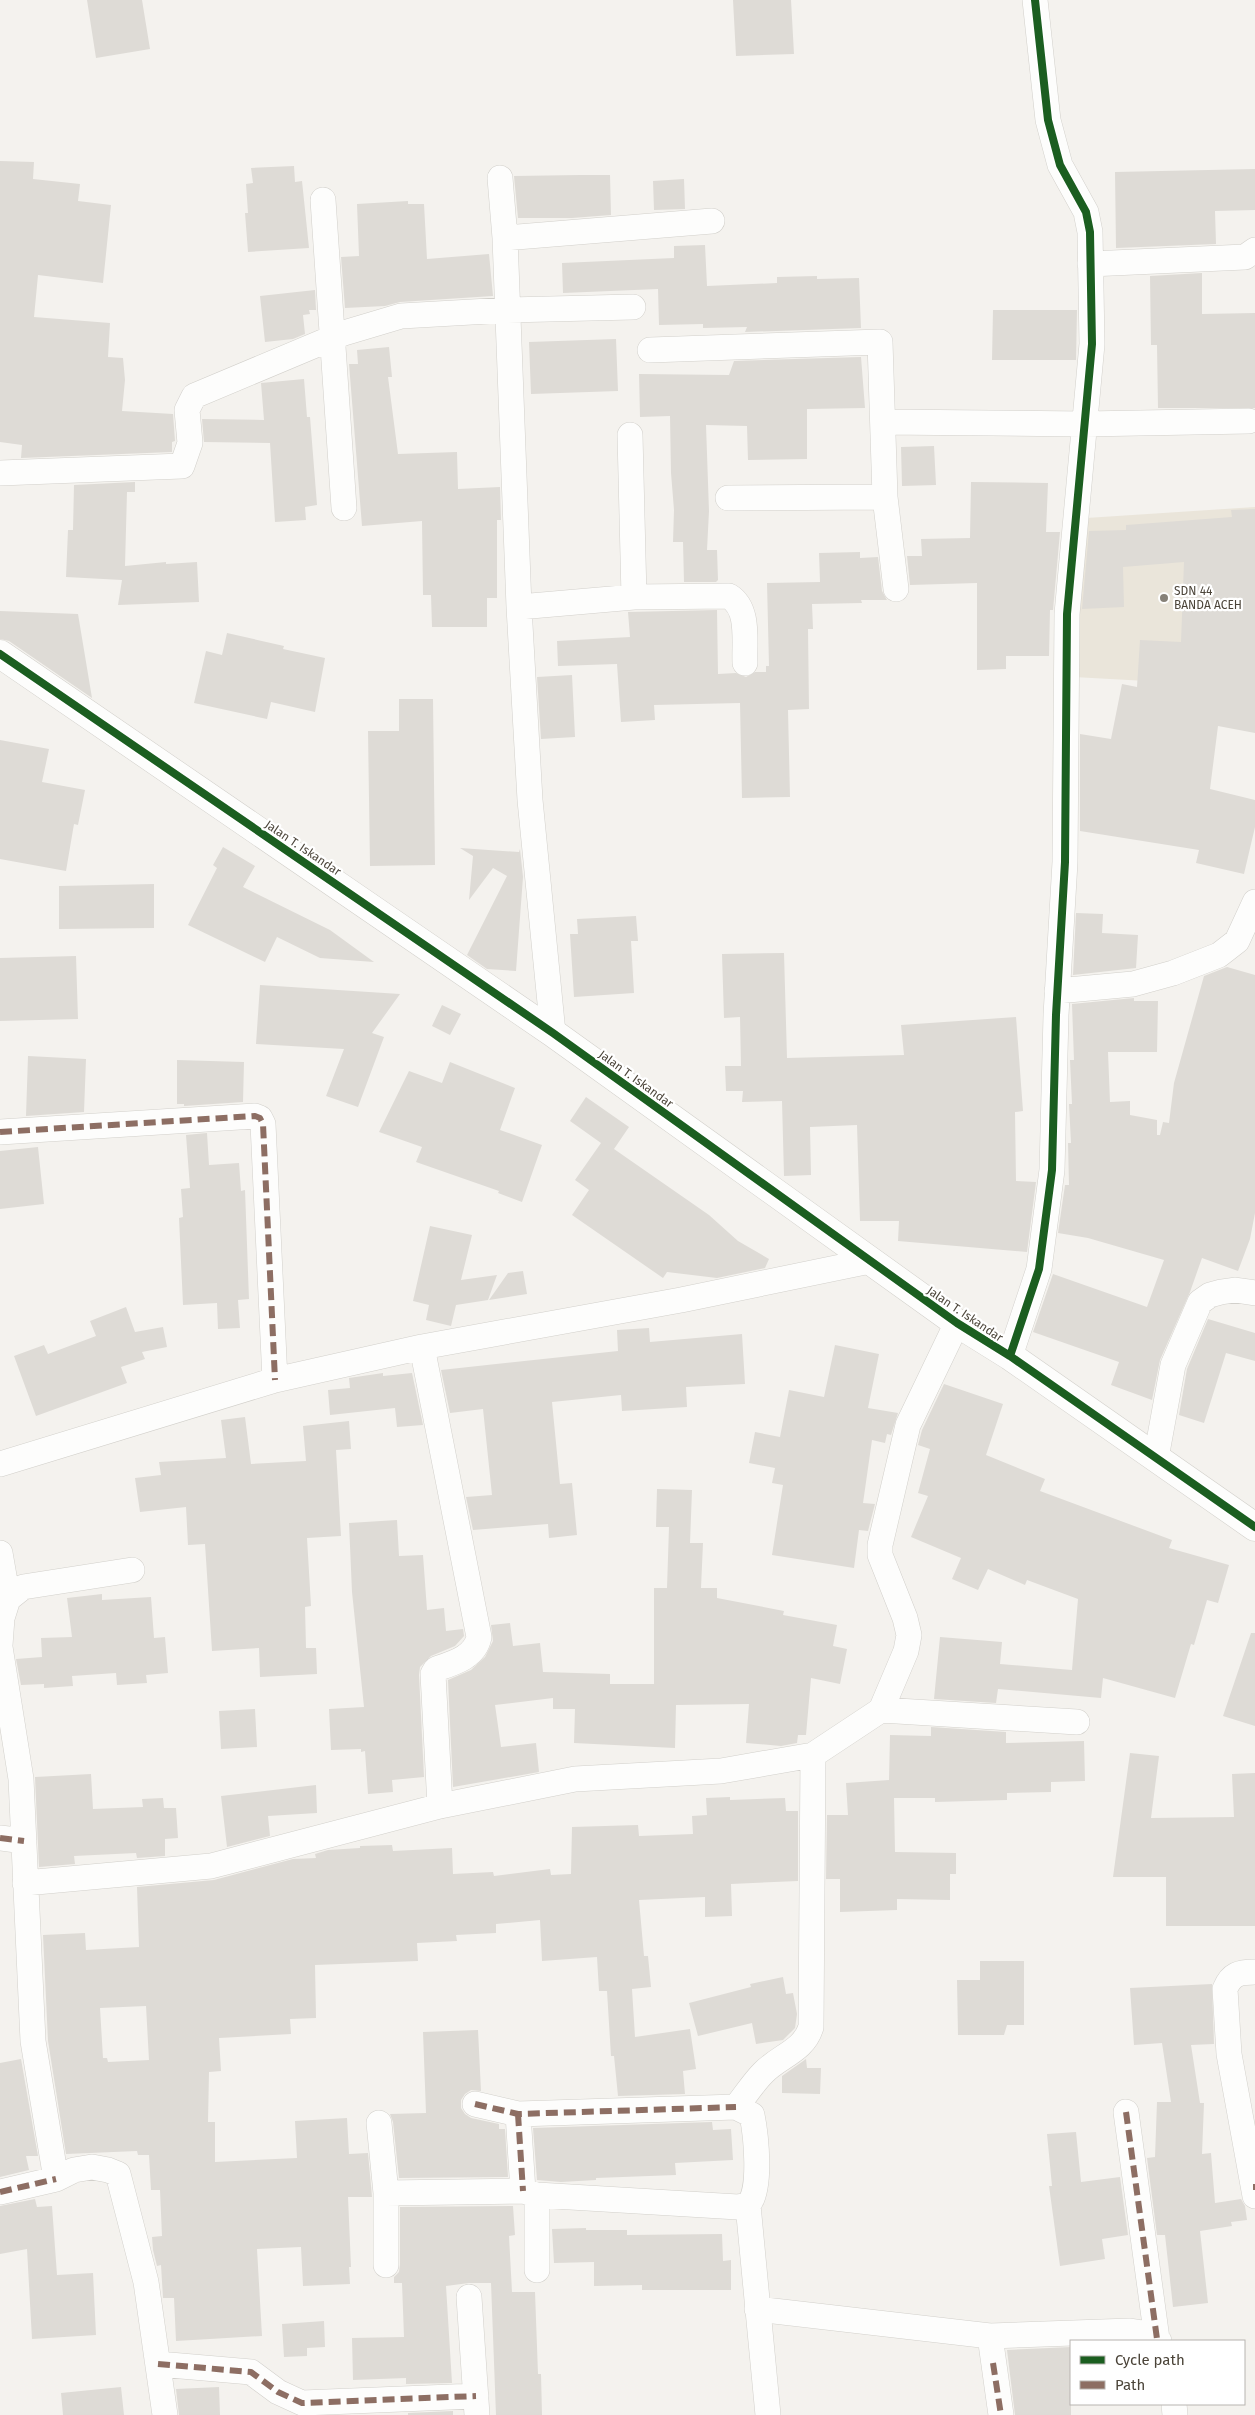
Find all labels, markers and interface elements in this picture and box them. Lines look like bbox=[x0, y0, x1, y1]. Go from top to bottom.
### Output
place label: SDN 44 BANDA ACEH bbox=[1174, 584, 1242, 612]
marker: SDN 44 BANDA ACEH bbox=[1158, 592, 1170, 604]
street label: Jalan T. Iskandar bbox=[262, 817, 344, 879]
street label: Jalan T. Iskandar bbox=[596, 1047, 676, 1111]
street label: Jalan T. Iskandar bbox=[924, 1283, 1006, 1345]
legend bbox=[1070, 2340, 1245, 2405]
text: Cycle path bbox=[1115, 2351, 1185, 2369]
text: Path bbox=[1115, 2376, 1145, 2394]

